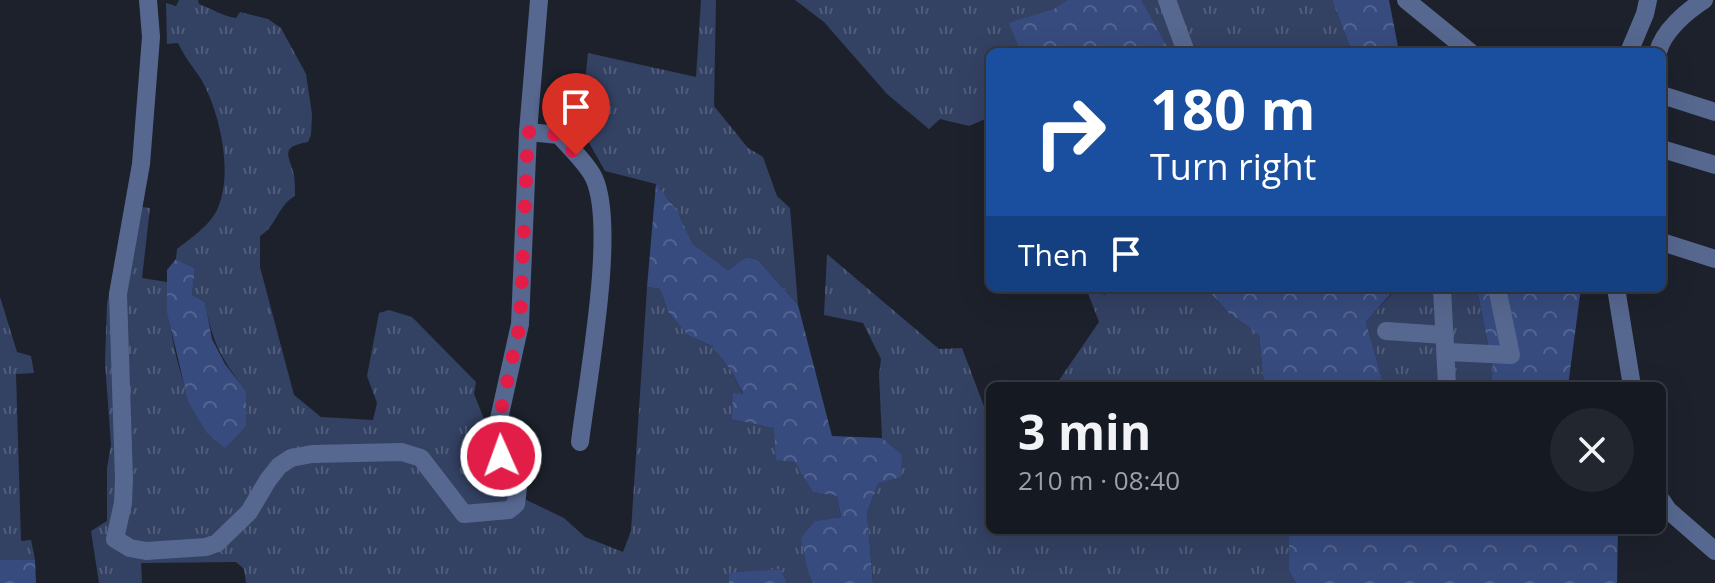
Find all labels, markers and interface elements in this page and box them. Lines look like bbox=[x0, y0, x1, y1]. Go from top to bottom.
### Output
text: 180 m bbox=[1150, 70, 1316, 146]
pin bbox=[542, 73, 610, 155]
icon: right bbox=[1018, 80, 1122, 184]
icon: arrive bbox=[554, 85, 598, 129]
text: Turn right bbox=[1150, 142, 1316, 191]
icon: arrive bbox=[1104, 232, 1148, 276]
text: Then bbox=[1018, 234, 1088, 275]
text: 3 min bbox=[1018, 399, 1151, 464]
button: close bbox=[1550, 408, 1634, 492]
position arrow bbox=[459, 414, 543, 498]
text: 210 m · 08:40 bbox=[1018, 462, 1180, 498]

